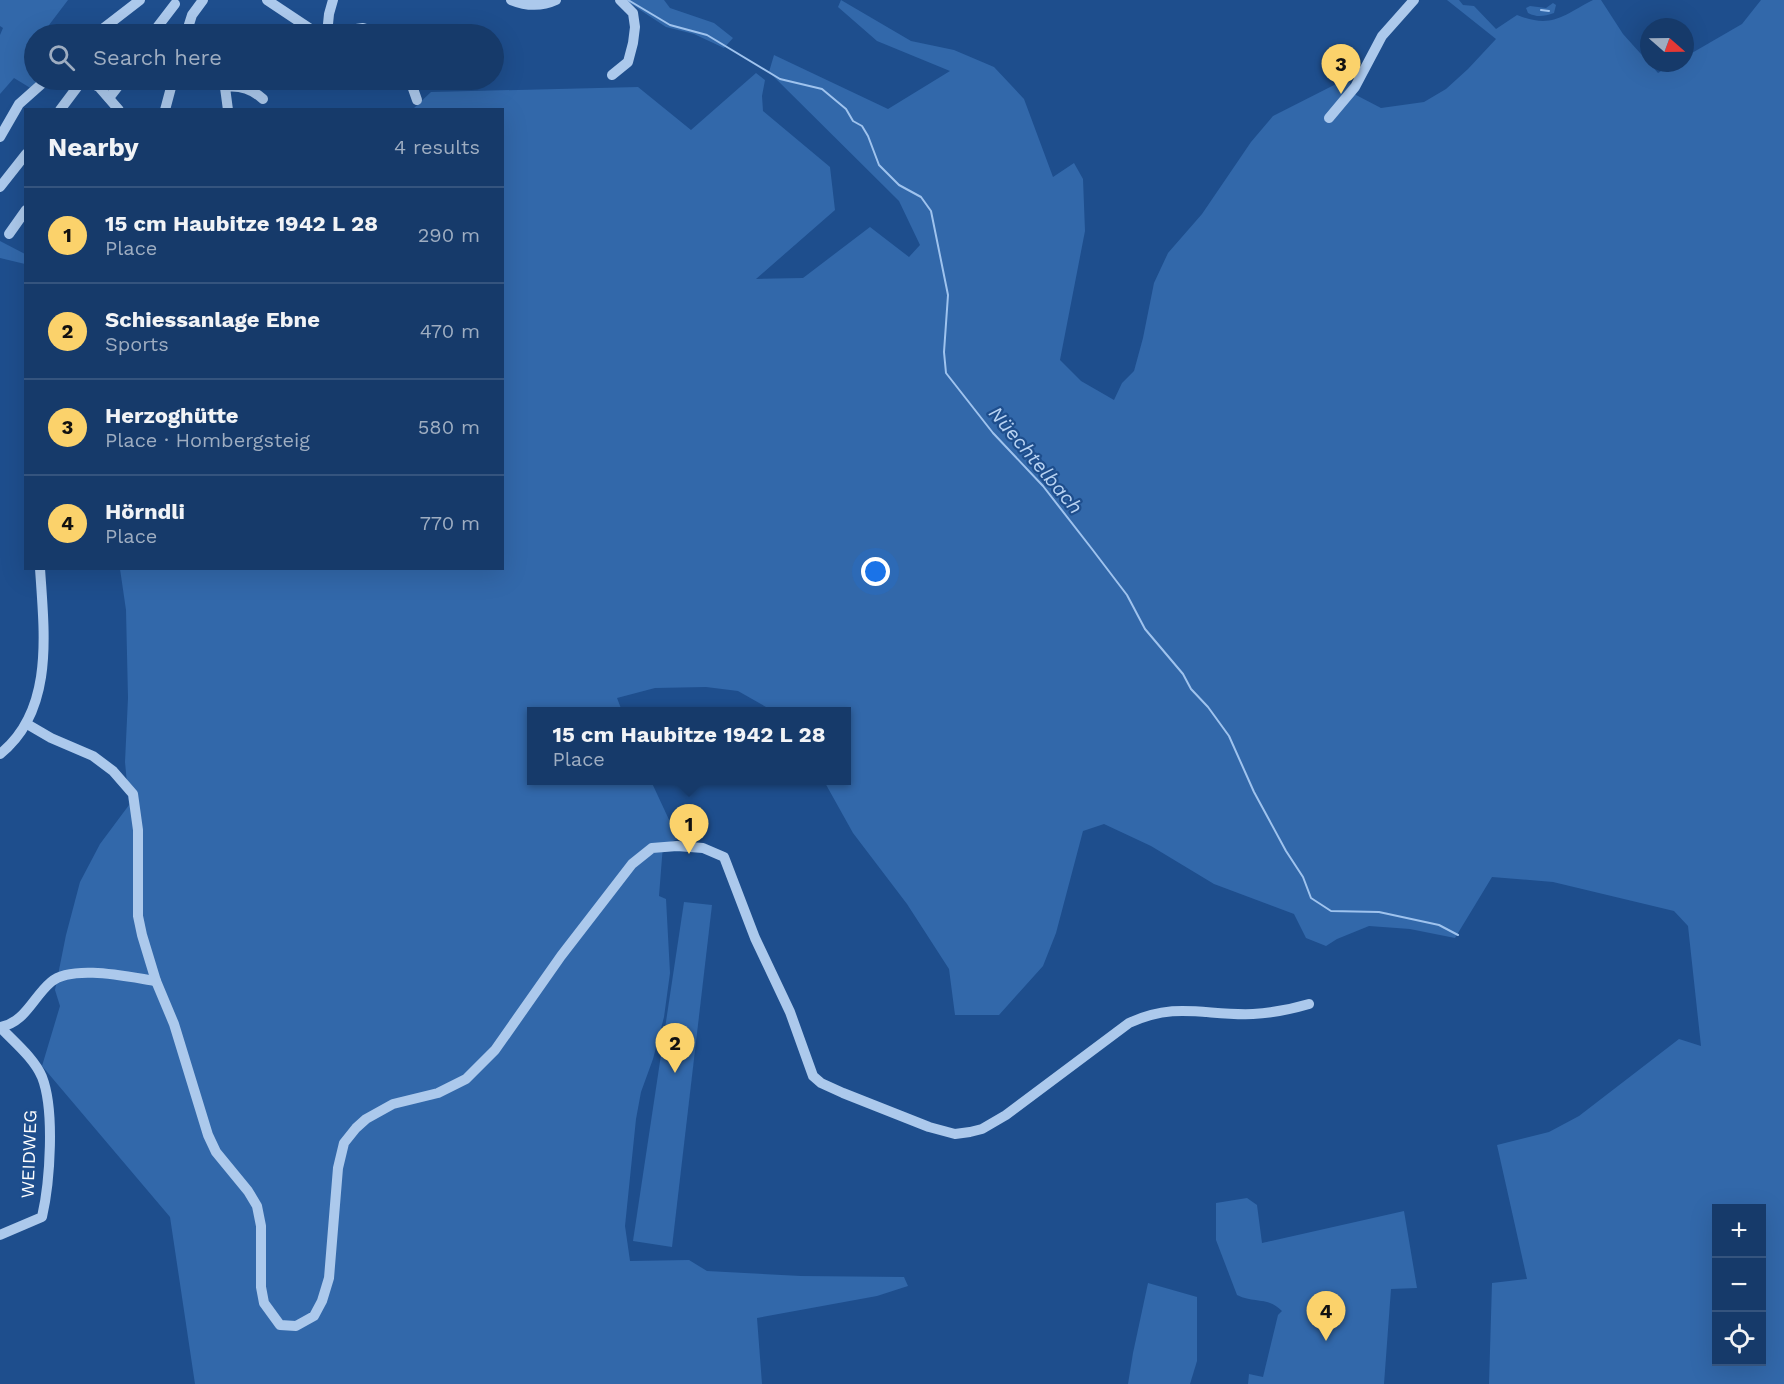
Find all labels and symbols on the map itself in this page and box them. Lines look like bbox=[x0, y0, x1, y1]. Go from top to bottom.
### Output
north arrow bbox=[1640, 18, 1694, 72]
pin: 3 bbox=[1322, 44, 1360, 94]
water label: Nüechtelbach bbox=[984, 401, 1088, 519]
your location bbox=[861, 557, 890, 586]
pin: 1 bbox=[670, 804, 708, 854]
pin: 2 bbox=[656, 1024, 694, 1073]
street label: WEIDWEG bbox=[16, 1109, 41, 1199]
pin: 4 bbox=[1306, 1292, 1346, 1341]

